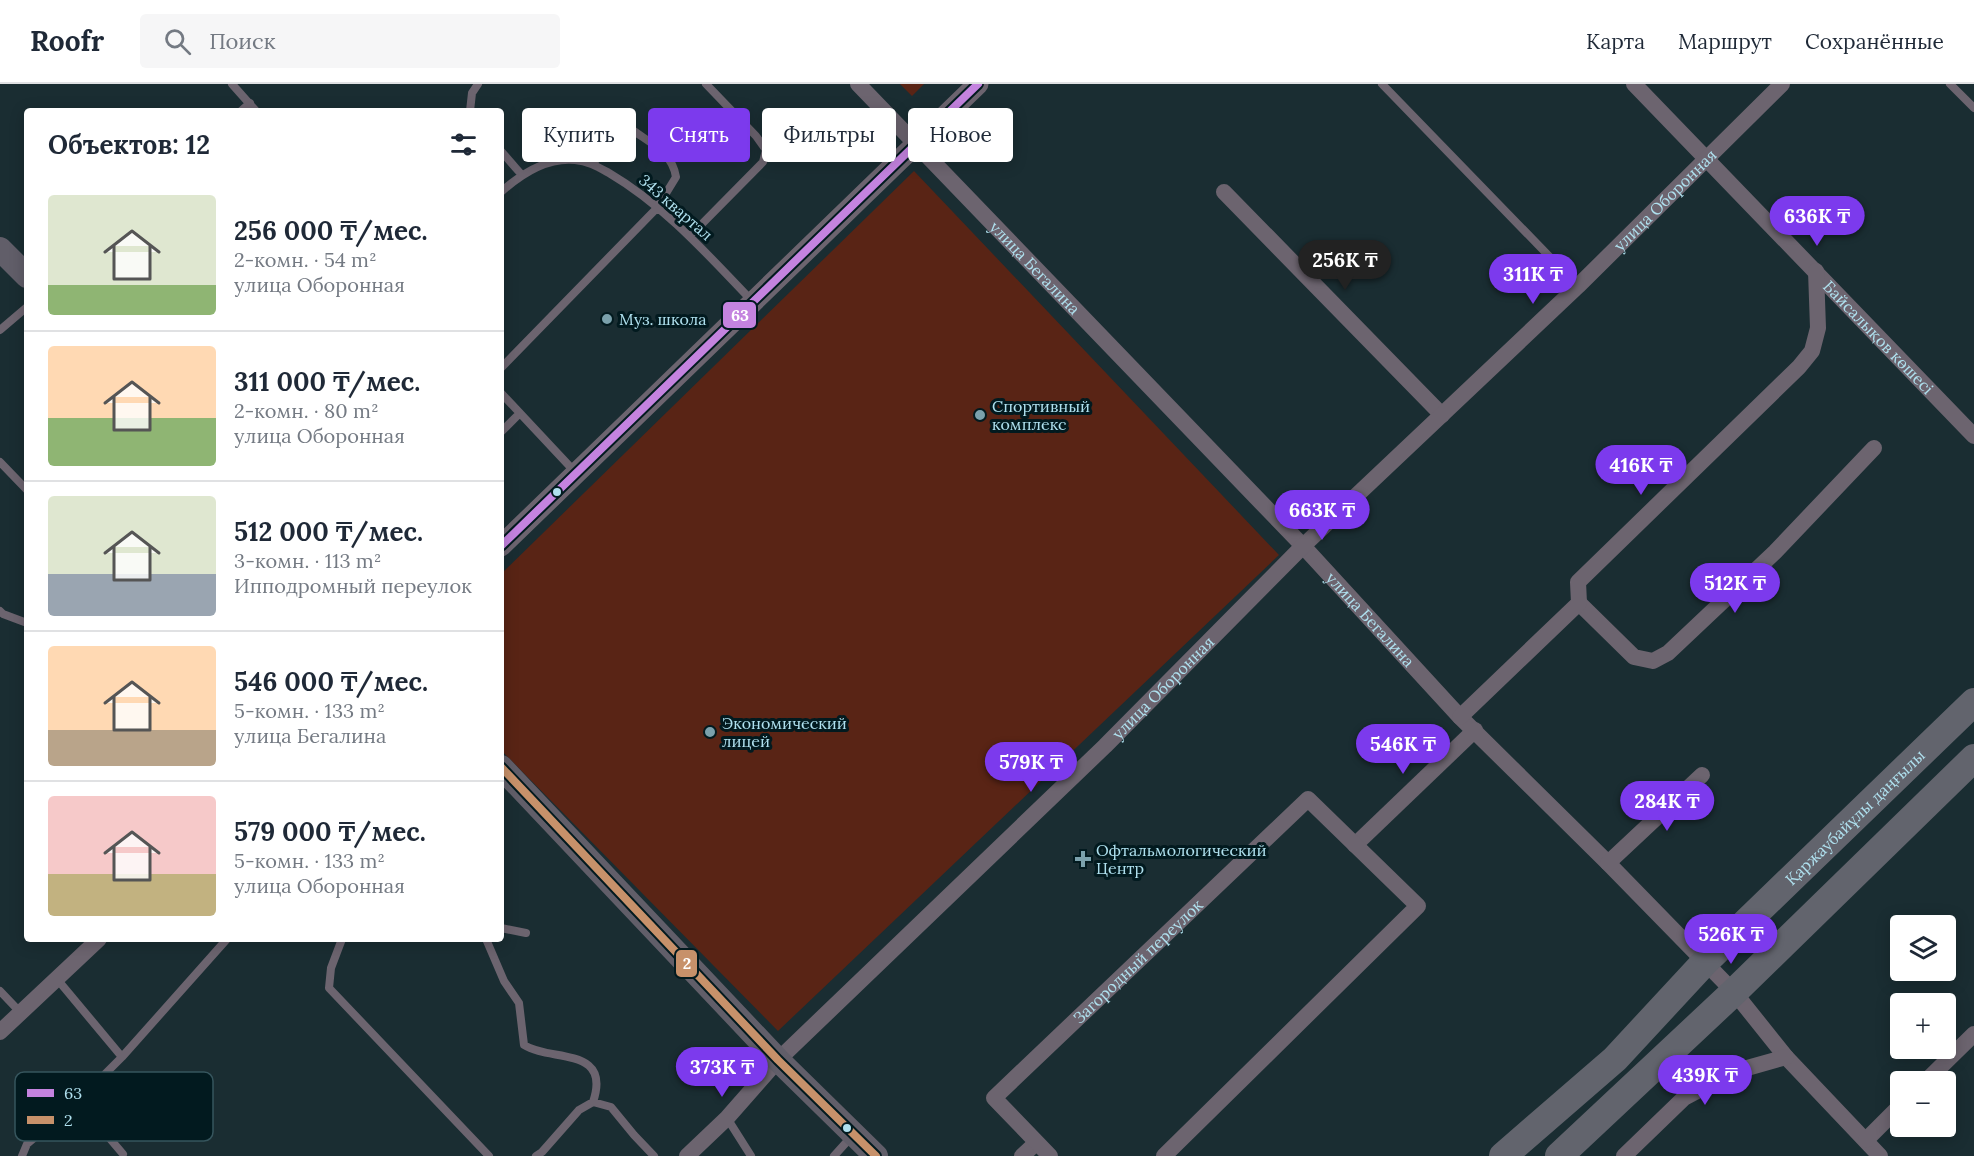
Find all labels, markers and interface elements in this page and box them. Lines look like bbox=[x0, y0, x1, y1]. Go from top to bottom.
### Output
search box bbox=[140, 14, 560, 68]
text: Roofr bbox=[30, 23, 104, 59]
icon: search bbox=[161, 25, 194, 58]
text: Поиск bbox=[209, 27, 276, 55]
text: Карта bbox=[1586, 28, 1645, 55]
text: Маршрут bbox=[1678, 28, 1772, 55]
text: Сохранённые bbox=[1805, 28, 1944, 55]
chip: Купить bbox=[522, 108, 636, 162]
chip: Снять bbox=[648, 108, 750, 162]
chip: Фильтры bbox=[762, 108, 896, 162]
chip: Новое bbox=[908, 108, 1013, 162]
text: Объектов: 12 bbox=[48, 128, 210, 161]
icon: filters bbox=[447, 128, 480, 161]
street label: улица Оборонная bbox=[1609, 145, 1721, 255]
street label: 343 квартал bbox=[635, 170, 717, 244]
pin: 636K ₸ bbox=[1768, 196, 1866, 247]
text: 636K ₸ bbox=[1784, 203, 1850, 228]
text: 256 000 ₸/мес. bbox=[234, 214, 427, 247]
street label: улица Бегалина bbox=[985, 217, 1084, 319]
icon: home bbox=[96, 219, 168, 291]
pin: 256K ₸ bbox=[1296, 240, 1394, 291]
text: 2-комн. · 54 m² bbox=[234, 247, 377, 272]
text: 256K ₸ bbox=[1312, 247, 1378, 272]
pin: 311K ₸ bbox=[1484, 254, 1582, 305]
text: 311K ₸ bbox=[1503, 261, 1563, 286]
text: улица Оборонная bbox=[234, 272, 405, 297]
street label: Байсалықов көшесі bbox=[1819, 276, 1938, 398]
line badge: 63 bbox=[722, 301, 757, 329]
text: 63 bbox=[731, 305, 749, 325]
place label: Муз. школа bbox=[619, 309, 706, 329]
marker: Муз. школа bbox=[600, 312, 614, 326]
text: 311 000 ₸/мес. bbox=[234, 365, 420, 398]
icon: home bbox=[96, 370, 168, 442]
place label: Спортивный комплекс bbox=[992, 396, 1090, 434]
text: 2-комн. · 80 m² bbox=[234, 398, 379, 423]
marker: Спортивный комплекс bbox=[973, 408, 987, 422]
text: улица Оборонная bbox=[234, 423, 405, 448]
pin: 416K ₸ bbox=[1592, 445, 1690, 496]
text: 416K ₸ bbox=[1609, 452, 1673, 477]
unlabelled marker bbox=[551, 486, 563, 498]
pin: 663K ₸ bbox=[1273, 490, 1371, 541]
text: 663K ₸ bbox=[1289, 497, 1355, 522]
text: 512 000 ₸/мес. bbox=[234, 515, 423, 548]
icon: home bbox=[96, 520, 168, 592]
text: 3-комн. · 113 m² bbox=[234, 548, 381, 573]
pin: 512K ₸ bbox=[1686, 563, 1784, 614]
street label: улица Бегалина bbox=[1322, 568, 1419, 671]
text: 512K ₸ bbox=[1704, 570, 1766, 595]
text: Ипподромный переулок bbox=[234, 573, 472, 598]
street label: улица Оборонная bbox=[1108, 632, 1218, 743]
text: 546 000 ₸/мес. bbox=[234, 665, 428, 698]
icon: home bbox=[96, 670, 168, 742]
text: 5-комн. · 133 m² bbox=[234, 698, 385, 723]
place label: Экономический лицей bbox=[722, 713, 847, 751]
text: улица Бегалина bbox=[234, 723, 386, 748]
pin: 546K ₸ bbox=[1354, 724, 1452, 775]
marker: Экономический лицей bbox=[703, 725, 717, 739]
text: 546K ₸ bbox=[1370, 731, 1436, 756]
pin: 579K ₸ bbox=[982, 742, 1080, 793]
street label: Қаржаубайұлы даңғылы bbox=[1781, 745, 1929, 889]
text: 579K ₸ bbox=[999, 749, 1063, 774]
pin: 284K ₸ bbox=[1618, 781, 1716, 832]
text: 284K ₸ bbox=[1634, 788, 1700, 813]
text: 579 000 ₸/мес. bbox=[234, 815, 426, 848]
icon: home bbox=[96, 820, 168, 892]
place label: Офтальмологический Центр bbox=[1096, 840, 1267, 878]
text: 5-комн. · 133 m² bbox=[234, 848, 385, 873]
marker: Офтальмологический Центр bbox=[1074, 850, 1092, 868]
text: улица Оборонная bbox=[234, 873, 405, 898]
street label: Загородный переулок bbox=[1069, 895, 1207, 1028]
pin: 526K ₸ bbox=[1682, 914, 1780, 965]
map controls bbox=[1890, 915, 1956, 1137]
button: layers bbox=[1890, 915, 1956, 981]
text: 526K ₸ bbox=[1698, 921, 1764, 946]
line badge: 2 bbox=[675, 949, 698, 978]
text: 2 bbox=[683, 953, 691, 973]
button: + bbox=[1890, 993, 1956, 1059]
pin: 373K ₸ bbox=[673, 1047, 771, 1098]
text: 373K ₸ bbox=[690, 1054, 754, 1079]
pin: 439K ₸ bbox=[1656, 1055, 1754, 1106]
text: 439K ₸ bbox=[1672, 1062, 1738, 1087]
button: − bbox=[1890, 1071, 1956, 1137]
legend bbox=[15, 1072, 213, 1141]
text: 63 bbox=[64, 1083, 82, 1103]
text: 2 bbox=[64, 1110, 73, 1130]
unlabelled marker bbox=[841, 1122, 853, 1134]

